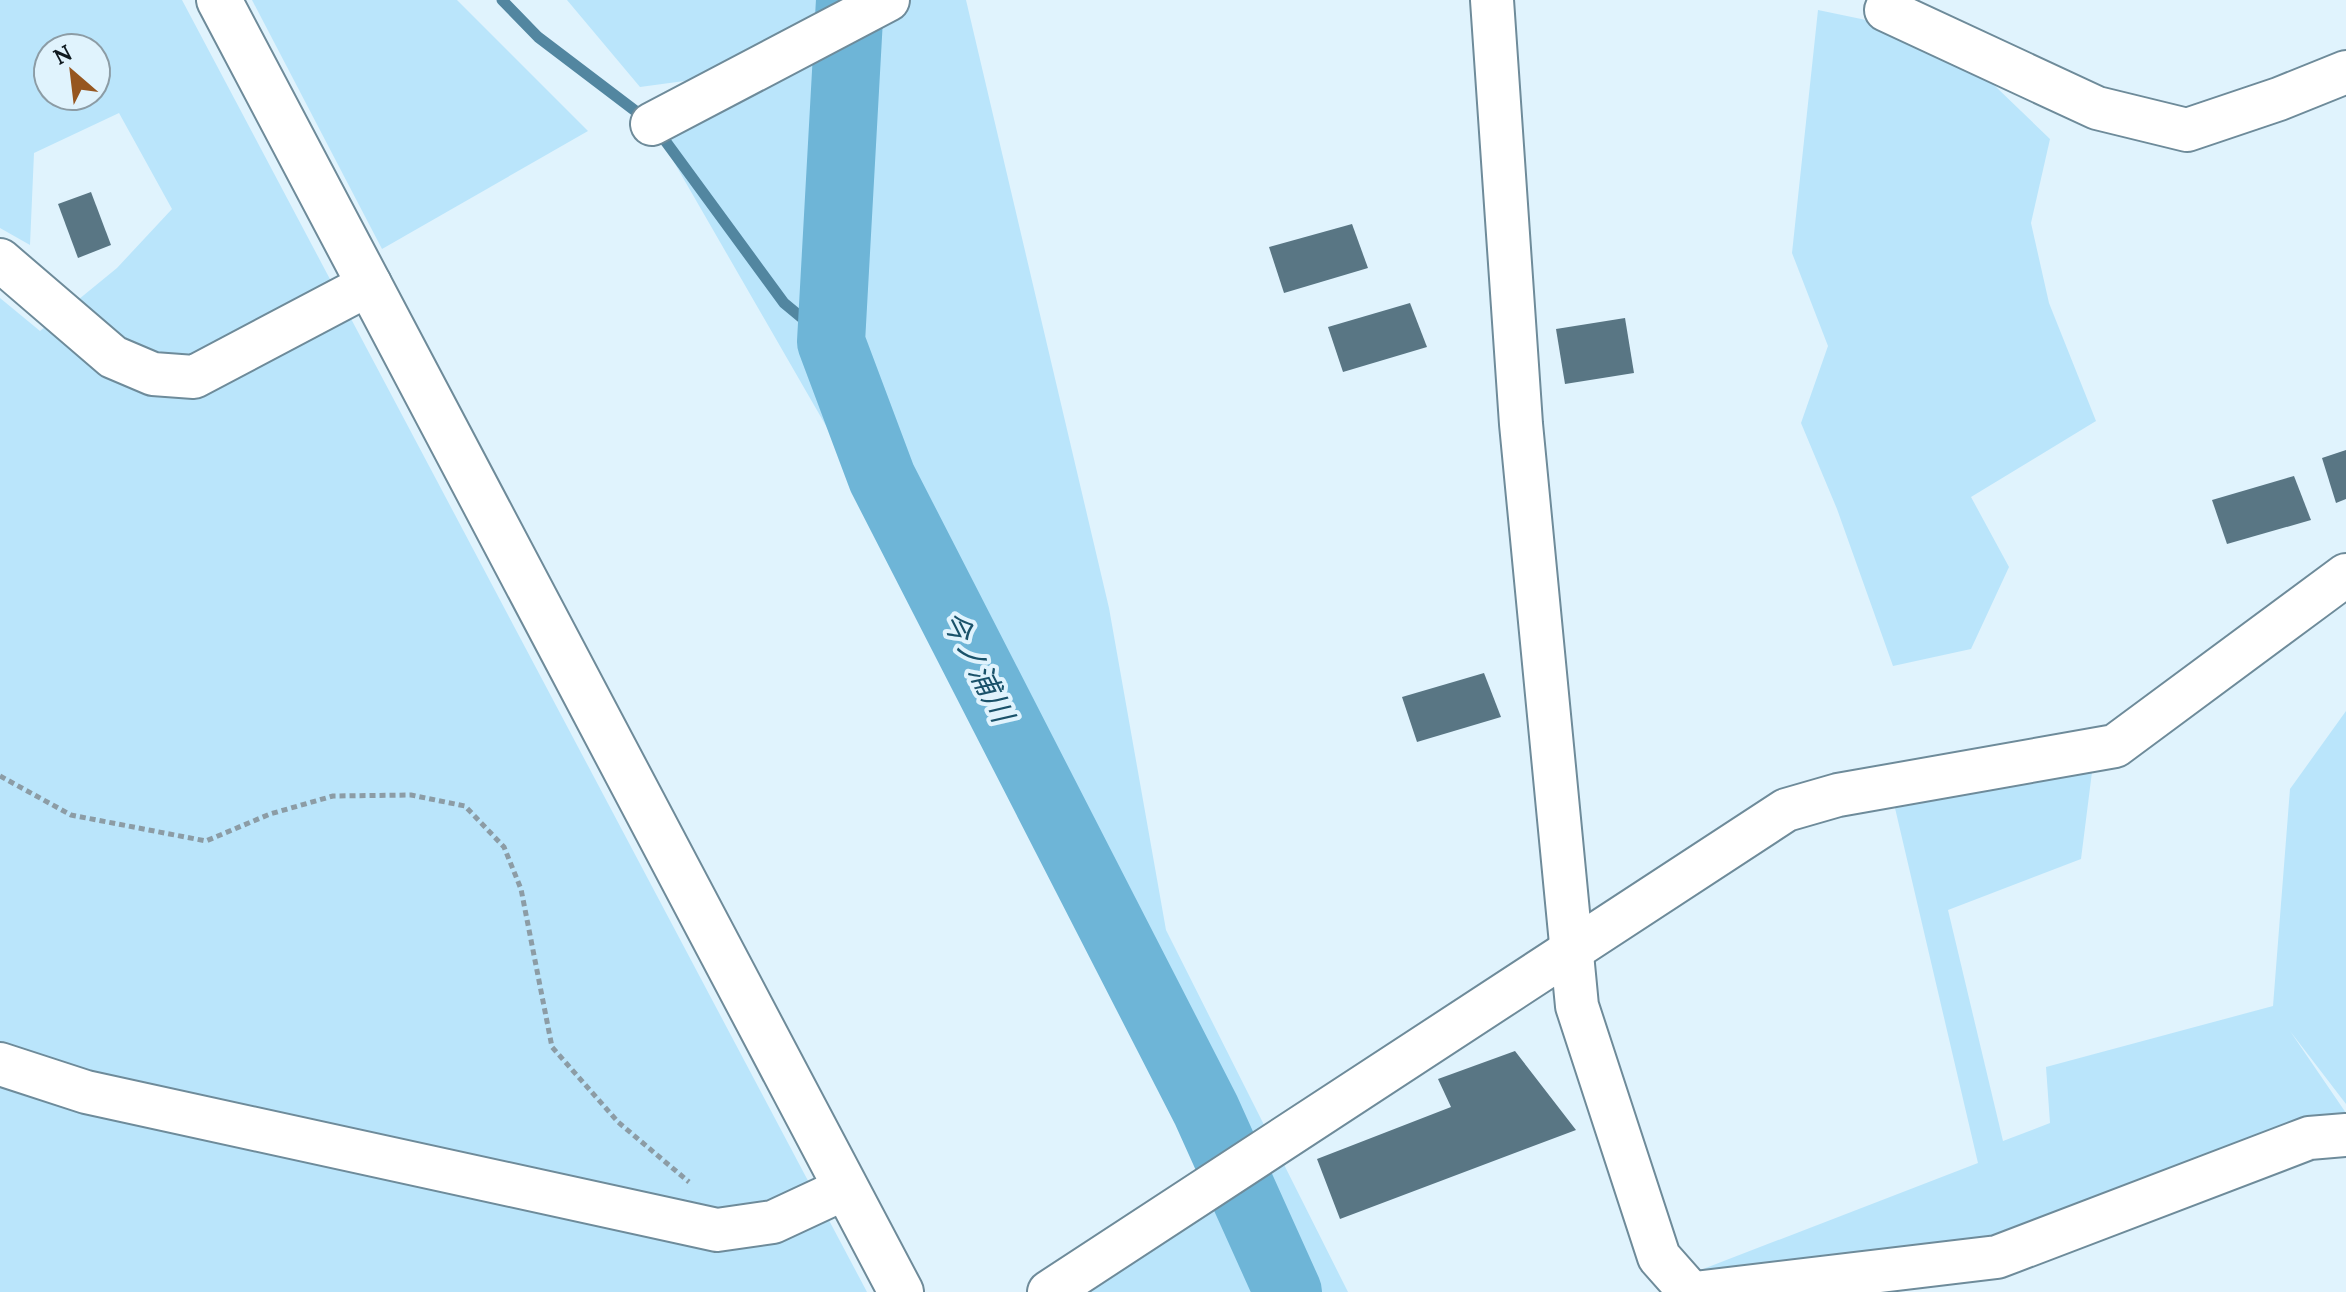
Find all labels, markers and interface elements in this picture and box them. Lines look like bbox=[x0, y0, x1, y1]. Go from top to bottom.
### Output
north arrow bbox=[32, 32, 112, 112]
text: N bbox=[49, 38, 77, 71]
water label: 今ノ浦川 bbox=[934, 604, 1024, 731]

